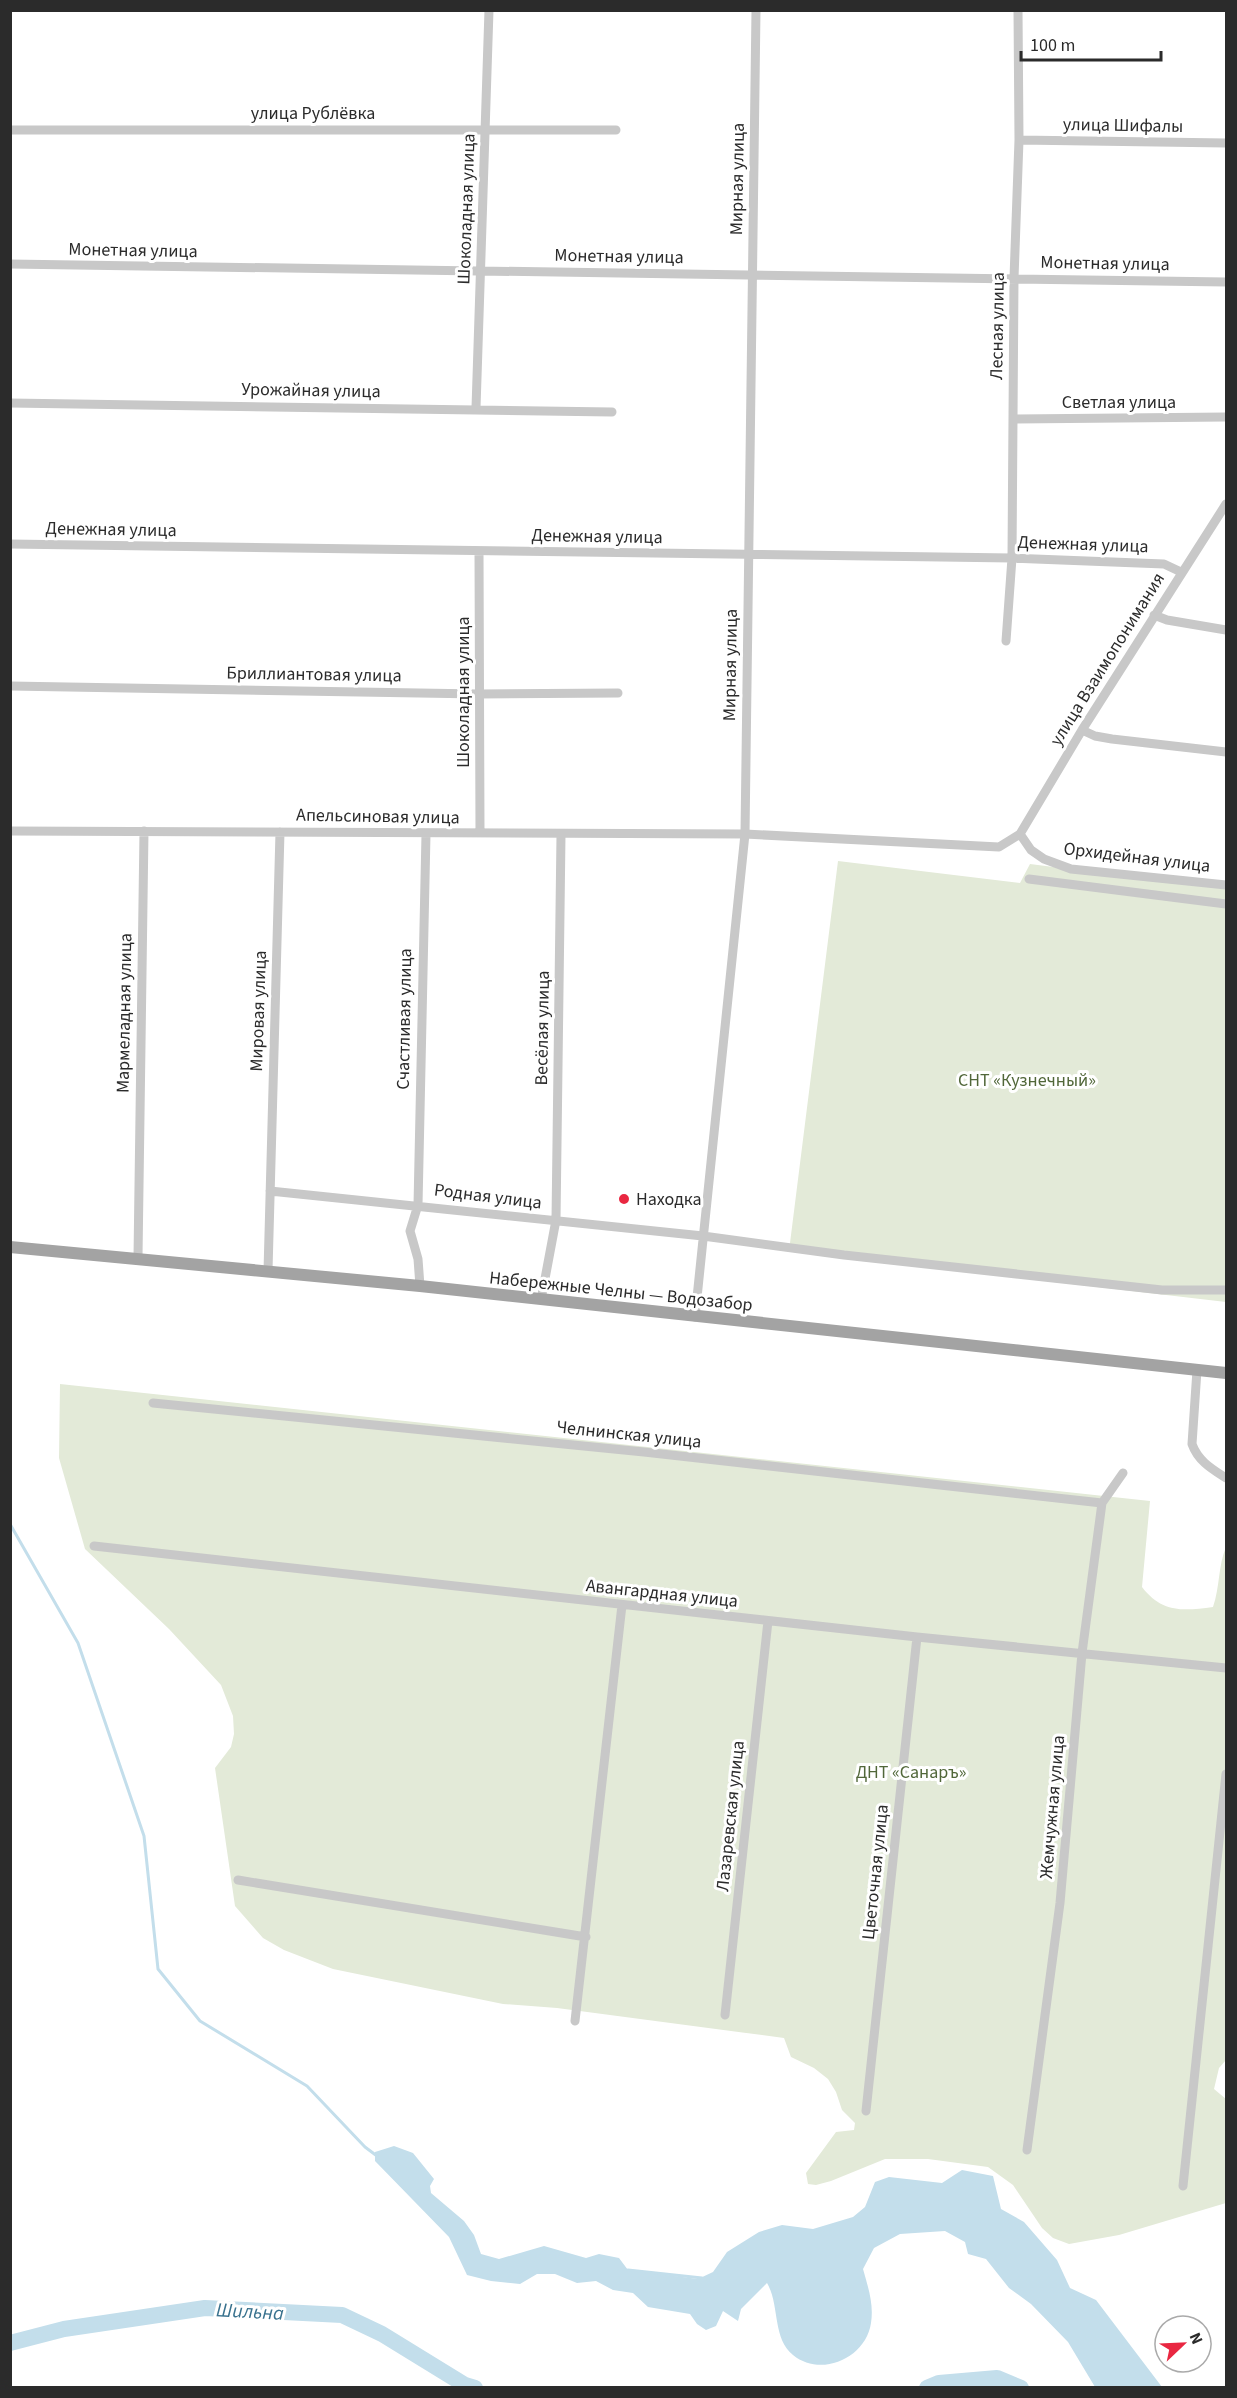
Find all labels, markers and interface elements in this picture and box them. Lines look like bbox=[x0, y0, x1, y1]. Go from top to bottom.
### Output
scale bar bbox=[1021, 24, 1160, 62]
text: 100 m bbox=[1030, 33, 1075, 58]
street label: улица Рублёвка bbox=[251, 101, 375, 126]
street label: улица Шифалы bbox=[1063, 112, 1183, 139]
street label: Мирная улица bbox=[724, 123, 751, 235]
street label: Шоколадная улица bbox=[451, 133, 482, 285]
street label: Монетная улица bbox=[68, 237, 198, 264]
street label: Монетная улица bbox=[554, 243, 684, 270]
street label: Монетная улица bbox=[1040, 250, 1170, 277]
street label: Лесная улица bbox=[984, 272, 1011, 380]
street label: Урожайная улица bbox=[241, 377, 381, 404]
street label: Светлая улица bbox=[1062, 390, 1176, 415]
street label: Денежная улица bbox=[45, 516, 177, 543]
street label: Денежная улица bbox=[531, 523, 663, 550]
street label: Денежная улица bbox=[1017, 530, 1149, 559]
street label: улица Взаимопонимания bbox=[1044, 568, 1171, 751]
street label: Мирная улица bbox=[717, 609, 744, 721]
street label: Шоколадная улица bbox=[451, 616, 476, 768]
street label: Бриллиантовая улица bbox=[226, 660, 402, 689]
street label: Апельсиновая улица bbox=[296, 803, 460, 830]
street label: Орхидейная улица bbox=[1062, 836, 1212, 879]
street label: Мармеладная улица bbox=[111, 933, 138, 1093]
street label: Счастливая улица bbox=[391, 948, 418, 1090]
street label: Мировая улица bbox=[244, 950, 273, 1072]
street label: Весёлая улица bbox=[529, 970, 556, 1086]
park label: СНТ «Кузнечный» bbox=[958, 1068, 1096, 1093]
street label: Родная улица bbox=[433, 1177, 543, 1216]
place label: Находка bbox=[636, 1187, 702, 1212]
marker: Находка bbox=[617, 1192, 631, 1206]
street label: Набережные Челны — Водозабор bbox=[488, 1265, 754, 1318]
street label: Челнинская улица bbox=[555, 1414, 703, 1455]
street label: Авангардная улица bbox=[585, 1573, 739, 1614]
street label: Жемчужная улица bbox=[1034, 1734, 1071, 1880]
street label: Лазаревская улица bbox=[710, 1739, 751, 1893]
park label: ДНТ «Санаръ» bbox=[856, 1760, 966, 1785]
street label: Цветочная улица bbox=[856, 1803, 895, 1941]
water label: Шильна bbox=[215, 2296, 285, 2328]
north arrow bbox=[1153, 2314, 1213, 2374]
text: N bbox=[1184, 2329, 1208, 2348]

